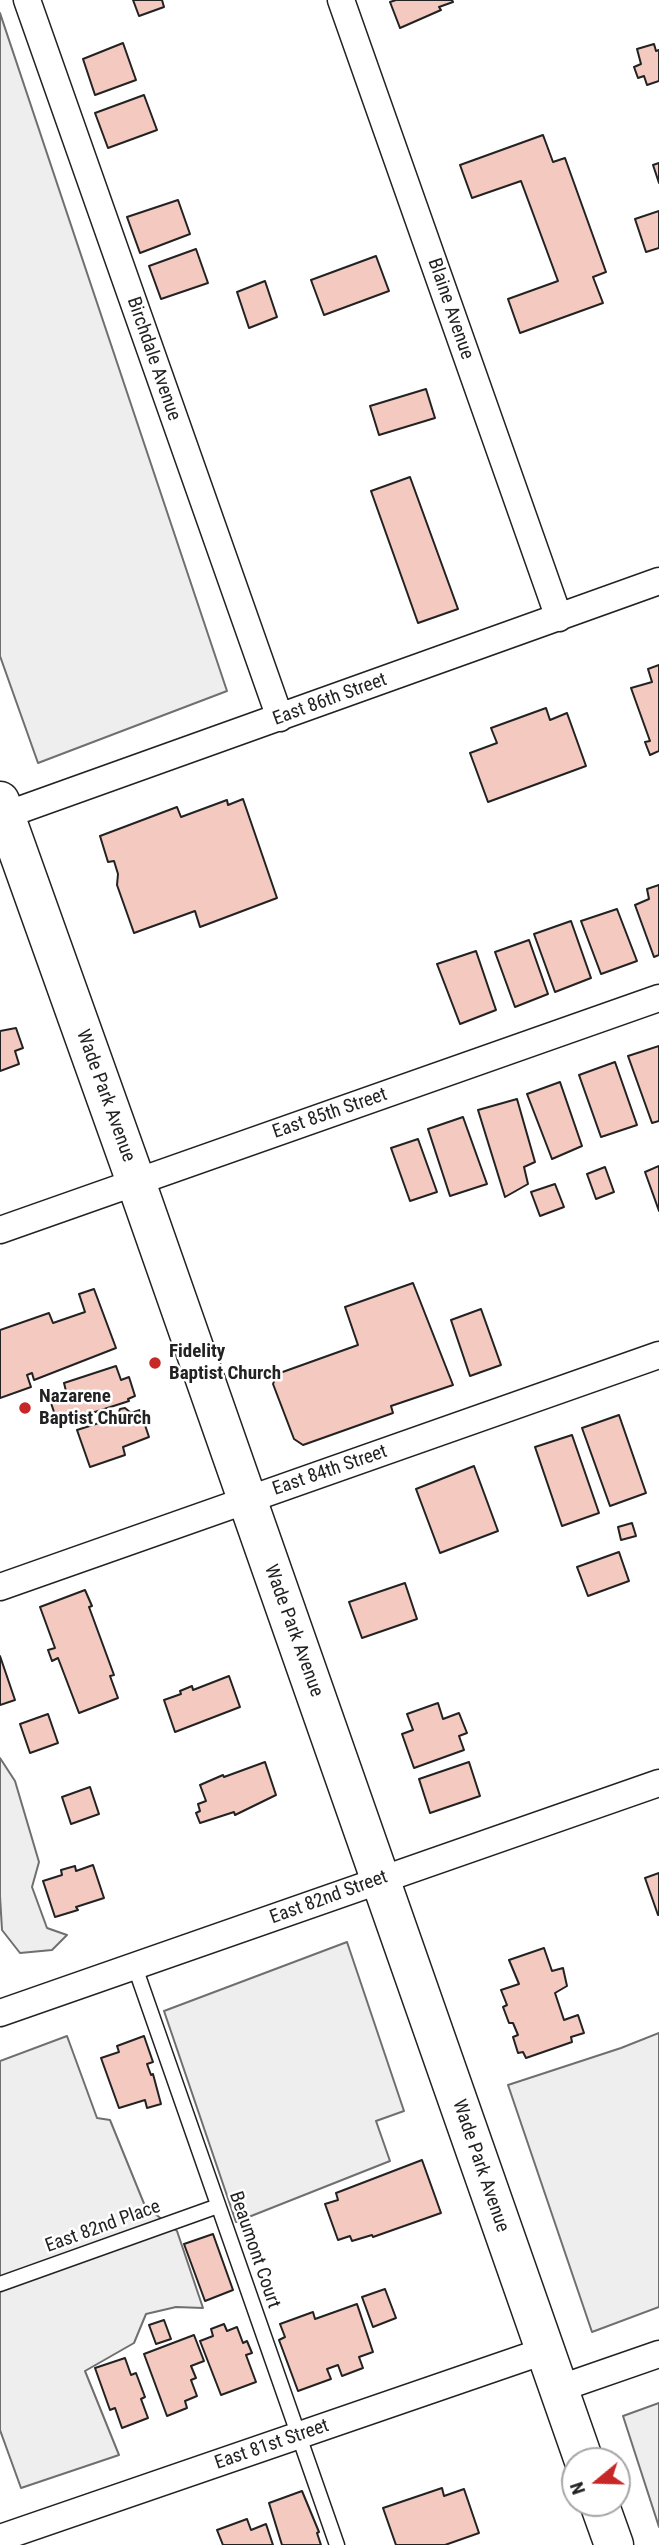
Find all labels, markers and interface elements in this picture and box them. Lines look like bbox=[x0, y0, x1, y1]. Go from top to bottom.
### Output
street label: Blaine Avenue bbox=[422, 255, 478, 363]
street label: Birchdale Avenue bbox=[121, 294, 185, 424]
street label: East 86th Street bbox=[270, 669, 390, 731]
street label: Wade Park Avenue bbox=[71, 1027, 139, 1165]
street label: East 85th Street bbox=[270, 1084, 390, 1144]
place label: Fidelity Baptist Church bbox=[169, 1341, 281, 1385]
marker: Fidelity Baptist Church bbox=[147, 1355, 163, 1371]
place label: Nazarene Baptist Church bbox=[39, 1386, 151, 1430]
marker: Nazarene Baptist Church bbox=[17, 1400, 33, 1416]
street label: East 84th Street bbox=[270, 1441, 390, 1501]
street label: Wade Park Avenue bbox=[259, 1562, 327, 1700]
street label: East 82nd Street bbox=[267, 1866, 391, 1930]
street label: Wade Park Avenue bbox=[447, 2097, 513, 2235]
street label: Beaumont Court bbox=[223, 2189, 285, 2311]
street label: East 82nd Place bbox=[42, 2196, 164, 2258]
street label: East 81st Street bbox=[212, 2415, 332, 2475]
north arrow bbox=[561, 2447, 631, 2517]
text: N bbox=[565, 2479, 590, 2498]

